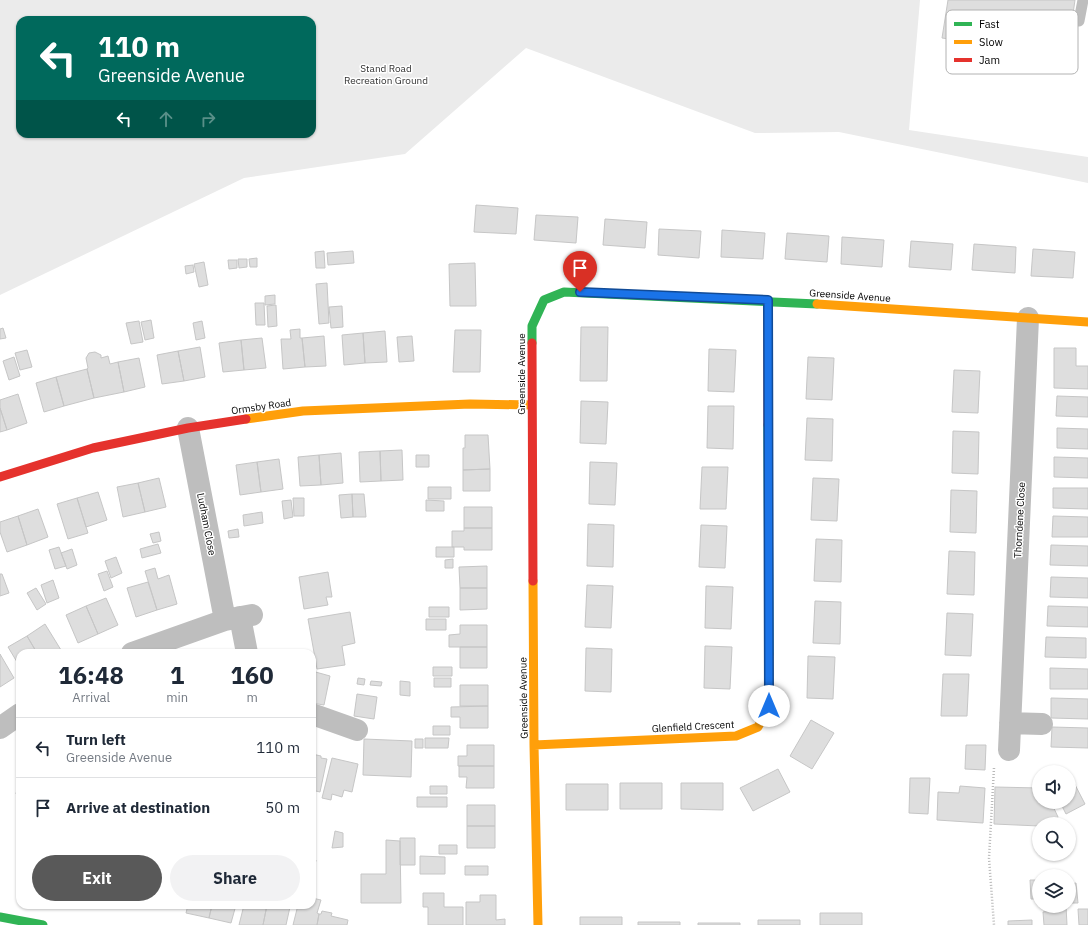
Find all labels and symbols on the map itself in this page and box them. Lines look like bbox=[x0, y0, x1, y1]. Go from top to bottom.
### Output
legend bbox=[946, 10, 1078, 74]
text: Fast bbox=[979, 17, 1000, 31]
text: Slow bbox=[979, 35, 1003, 49]
text: Jam bbox=[979, 53, 1000, 67]
park label: Stand Road Recreation Ground bbox=[344, 62, 428, 87]
pin bbox=[563, 251, 597, 292]
street label: Greenside Avenue bbox=[809, 286, 892, 305]
street label: Greenside Avenue bbox=[515, 333, 528, 415]
street label: Ormsby Road bbox=[230, 396, 292, 417]
street label: Thorndene Close bbox=[1011, 481, 1028, 558]
street label: Ludham Close bbox=[194, 492, 219, 557]
street label: Greenside Avenue bbox=[516, 657, 531, 739]
position arrow bbox=[748, 685, 790, 727]
street label: Glenfield Crescent bbox=[651, 718, 735, 735]

